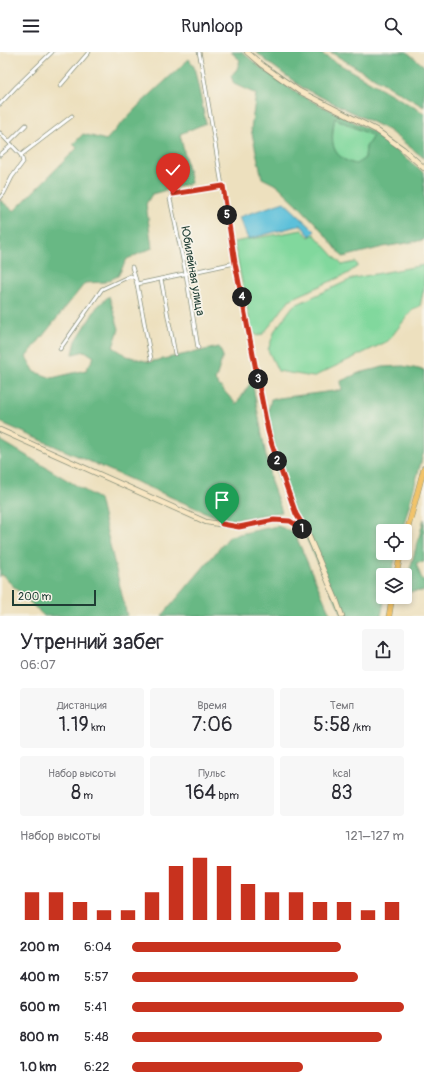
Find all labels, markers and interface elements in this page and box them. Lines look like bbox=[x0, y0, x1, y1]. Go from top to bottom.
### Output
icon: menu bbox=[20, 15, 42, 37]
text: Runloop bbox=[181, 15, 243, 38]
icon: search bbox=[382, 15, 404, 37]
pin bbox=[156, 153, 190, 194]
icon: check bbox=[162, 159, 184, 181]
pin: 5 bbox=[217, 205, 237, 225]
text: 5 bbox=[224, 208, 230, 221]
street label: Юбилейная улица bbox=[177, 225, 208, 317]
pin: 4 bbox=[232, 287, 252, 307]
text: 4 bbox=[239, 290, 245, 303]
pin: 3 bbox=[248, 369, 268, 389]
text: 3 bbox=[255, 372, 261, 385]
pin: 2 bbox=[267, 451, 287, 471]
text: 2 bbox=[274, 454, 280, 467]
pin bbox=[205, 483, 239, 524]
icon: arrive bbox=[211, 489, 233, 511]
pin: 1 bbox=[292, 519, 312, 539]
text: 1 bbox=[300, 522, 304, 535]
map controls bbox=[376, 524, 412, 604]
button: locate bbox=[376, 524, 412, 560]
button: layers bbox=[376, 568, 412, 604]
scale bar bbox=[12, 588, 96, 607]
text: 200 m bbox=[18, 590, 51, 603]
text: Утренний забег bbox=[20, 628, 164, 656]
button: share bbox=[362, 629, 404, 671]
text: 06:07 bbox=[20, 657, 56, 673]
text: Дистанция bbox=[57, 699, 107, 712]
text: Время bbox=[197, 699, 227, 712]
text: Темп bbox=[330, 699, 354, 712]
text: 1.19 bbox=[58, 712, 89, 737]
text: 7:06 bbox=[191, 712, 233, 737]
text: 5:58 bbox=[313, 712, 350, 737]
text: km bbox=[89, 721, 106, 734]
text: /km bbox=[350, 721, 371, 734]
text: Набор высоты bbox=[48, 767, 116, 780]
text: Пульс bbox=[198, 767, 226, 780]
text: kcal bbox=[333, 767, 351, 780]
text: 8 bbox=[71, 780, 81, 805]
text: 164 bbox=[185, 780, 216, 805]
text: 83 bbox=[331, 780, 353, 805]
text: m bbox=[81, 789, 93, 802]
text: bpm bbox=[216, 789, 239, 802]
text: Набор высоты bbox=[20, 828, 101, 844]
text: 121–127 m bbox=[345, 828, 404, 844]
text: 200 m bbox=[20, 939, 59, 955]
text: 6:04 bbox=[84, 939, 111, 955]
text: 400 m bbox=[20, 969, 60, 985]
text: 5:57 bbox=[84, 969, 108, 985]
text: 600 m bbox=[20, 999, 60, 1015]
text: 5:41 bbox=[84, 999, 107, 1015]
text: 800 m bbox=[20, 1029, 59, 1045]
text: 5:48 bbox=[84, 1029, 109, 1045]
text: 1.0 km bbox=[20, 1059, 57, 1075]
text: 6:22 bbox=[84, 1059, 110, 1075]

